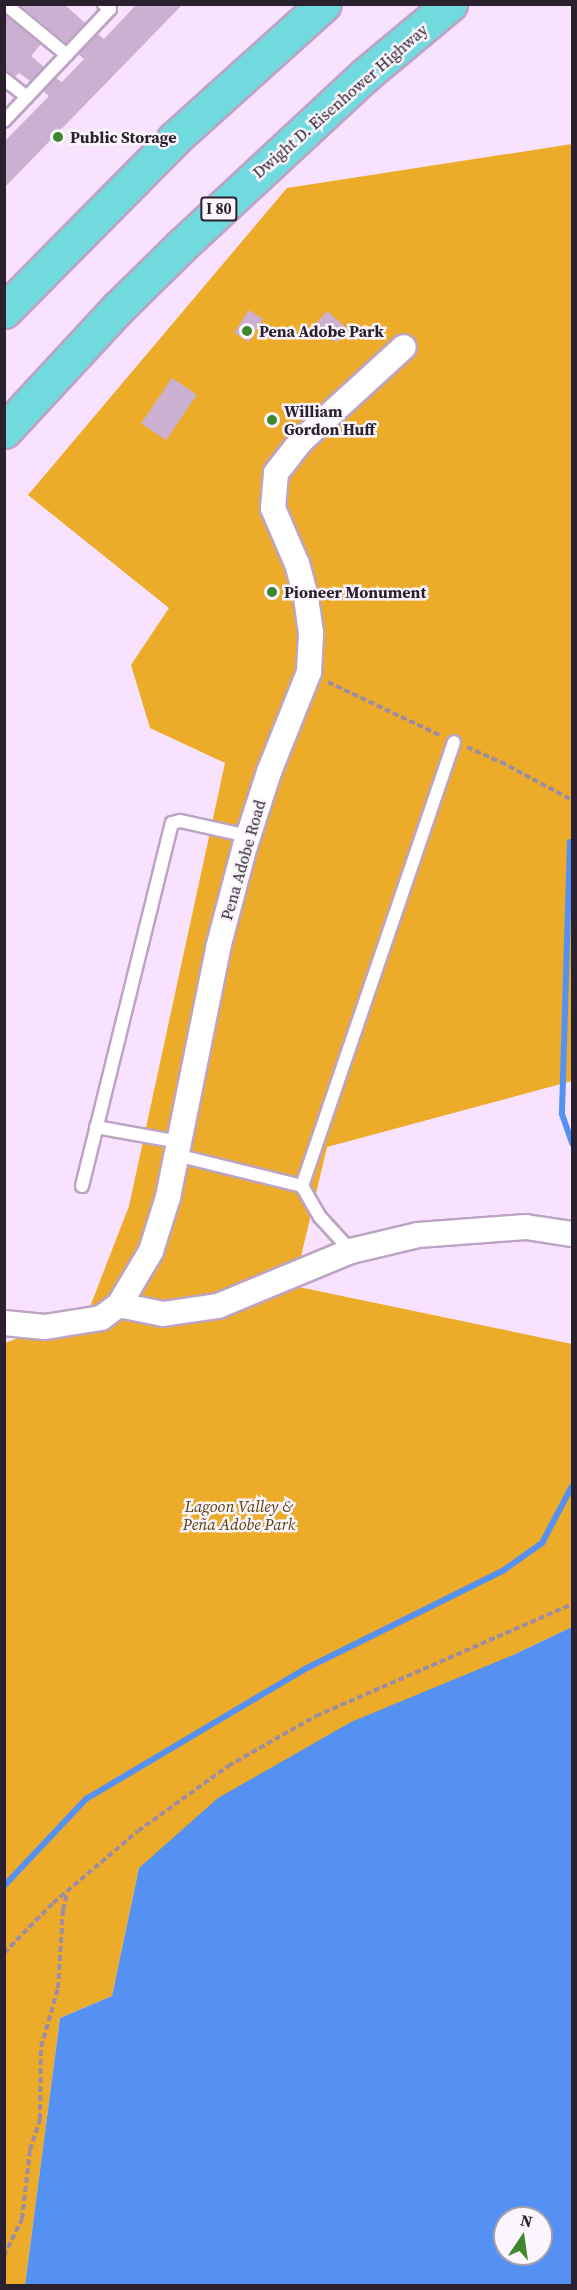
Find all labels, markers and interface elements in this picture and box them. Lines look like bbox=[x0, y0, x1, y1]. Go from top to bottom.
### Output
street label: Dwight D. Eisenhower Highway bbox=[249, 20, 431, 182]
place label: Public Storage bbox=[70, 127, 176, 147]
marker: Public Storage bbox=[51, 130, 65, 144]
road number: I 80 bbox=[200, 197, 238, 221]
place label: Pena Adobe Park bbox=[259, 321, 384, 341]
marker: Pena Adobe Park bbox=[240, 324, 254, 338]
place label: William Gordon Huff bbox=[284, 401, 375, 439]
marker: William Gordon Huff bbox=[265, 413, 279, 427]
place label: Pioneer Monument bbox=[284, 582, 426, 602]
marker: Pioneer Monument bbox=[265, 585, 279, 599]
street label: Pena Adobe Road bbox=[217, 798, 269, 922]
park label: Lagoon Valley & Peña Adobe Park bbox=[183, 1496, 295, 1534]
north arrow bbox=[493, 2206, 553, 2266]
text: N bbox=[518, 2208, 535, 2232]

